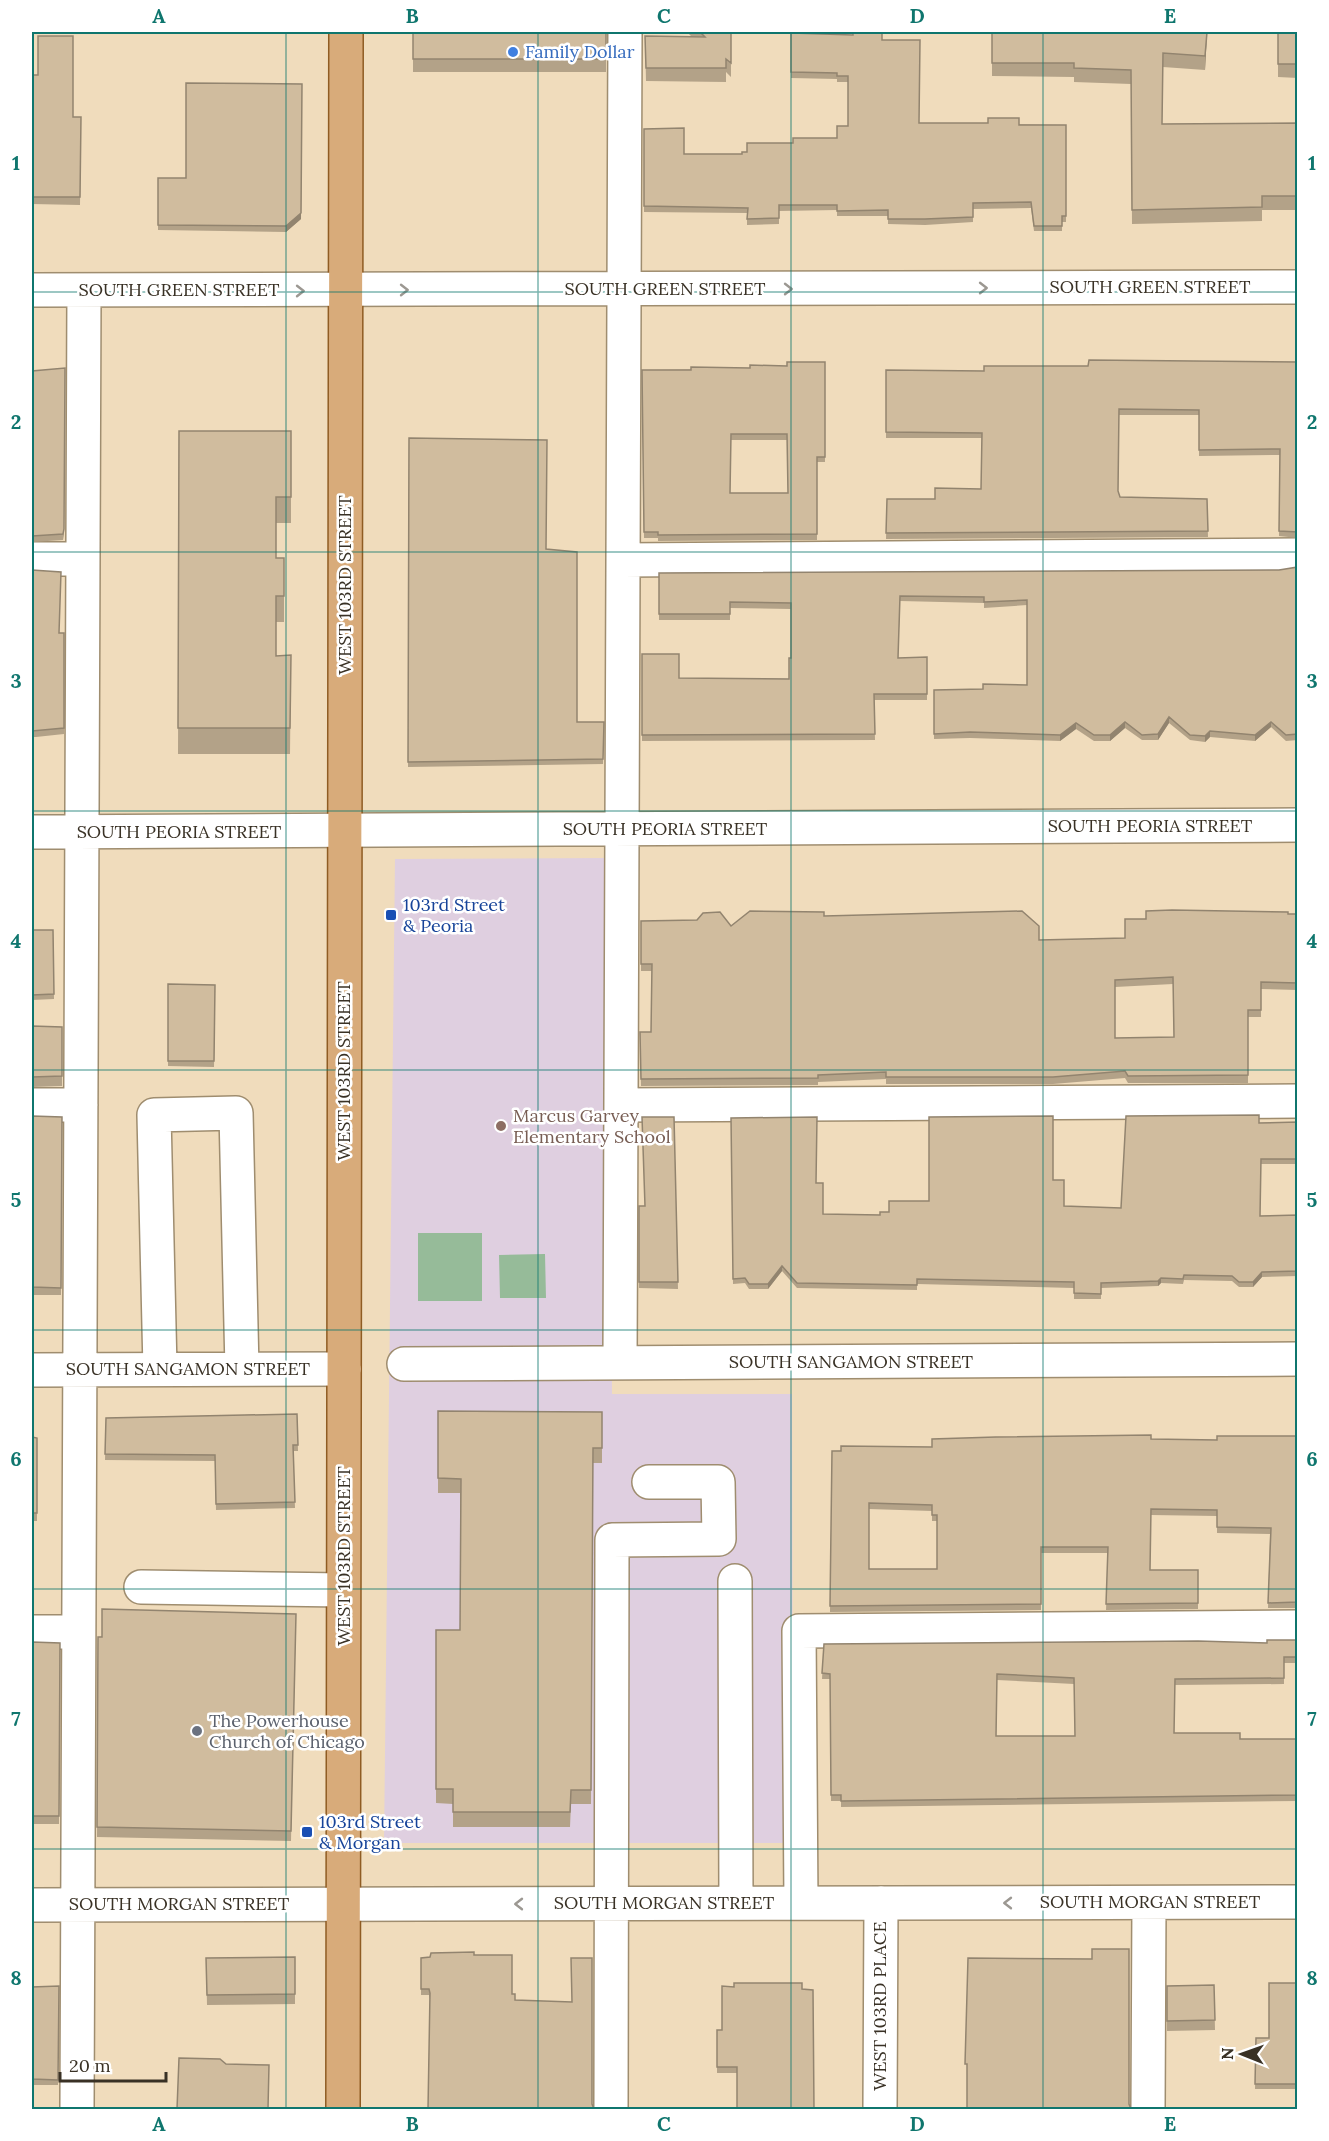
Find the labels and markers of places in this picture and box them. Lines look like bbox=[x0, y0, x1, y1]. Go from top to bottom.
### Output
place label: Family Dollar bbox=[525, 40, 635, 63]
marker: Family Dollar bbox=[506, 45, 520, 59]
place label: 103rd Street & Peoria bbox=[403, 893, 505, 937]
marker: 103rd Street & Peoria bbox=[384, 908, 398, 922]
place label: Marcus Garvey Elementary School bbox=[513, 1104, 671, 1148]
marker: Marcus Garvey Elementary School bbox=[494, 1119, 508, 1133]
place label: The Powerhouse Church of Chicago bbox=[209, 1709, 365, 1753]
marker: The Powerhouse Church of Chicago bbox=[190, 1724, 204, 1738]
place label: 103rd Street & Morgan bbox=[319, 1810, 421, 1854]
marker: 103rd Street & Morgan bbox=[300, 1825, 314, 1839]

